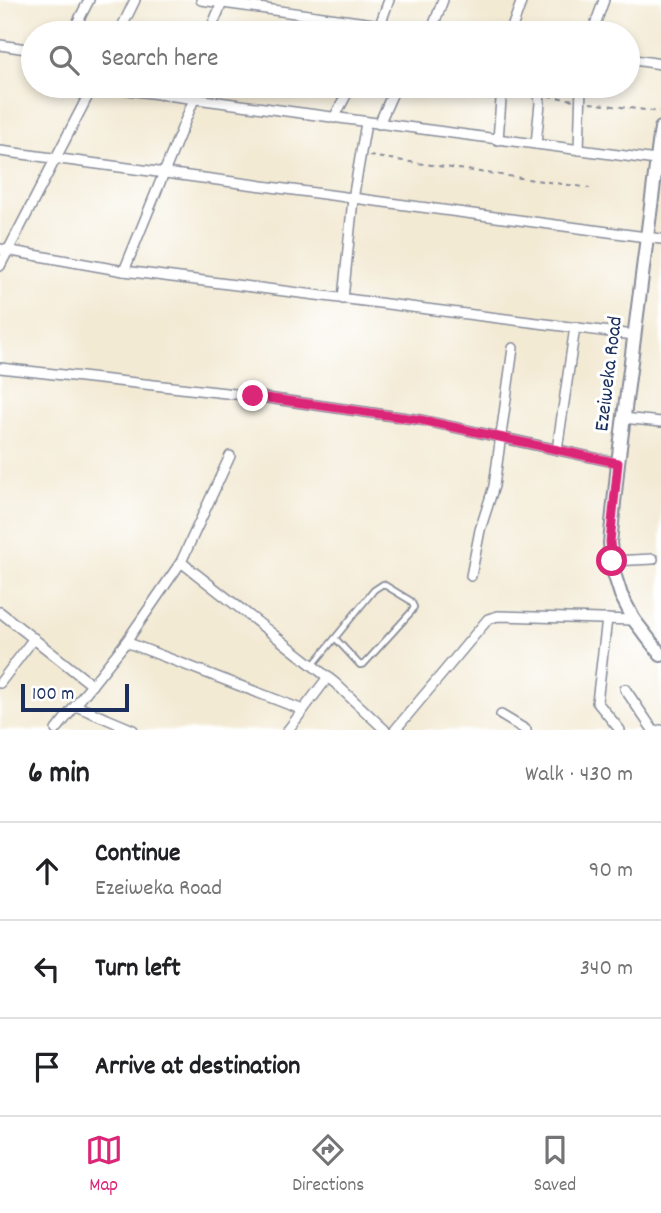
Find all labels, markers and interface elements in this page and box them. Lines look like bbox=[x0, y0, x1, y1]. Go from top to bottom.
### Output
search box bbox=[21, 21, 640, 98]
icon: search bbox=[45, 41, 83, 79]
text: Search here bbox=[101, 41, 219, 78]
street label: Ezeiweka Road bbox=[588, 315, 632, 433]
route end bbox=[237, 380, 268, 411]
route start bbox=[596, 545, 627, 576]
scale bar bbox=[21, 681, 130, 713]
text: 100 m bbox=[32, 682, 74, 709]
text: 6 min bbox=[28, 754, 90, 797]
text: Walk · 430 m bbox=[525, 759, 633, 792]
text: Continue bbox=[95, 836, 180, 873]
icon: ahead bbox=[28, 852, 66, 890]
text: 90 m bbox=[589, 855, 633, 888]
text: Ezeiweka Road bbox=[95, 873, 222, 906]
icon: left bbox=[28, 950, 66, 988]
text: Turn left bbox=[95, 951, 181, 988]
text: 340 m bbox=[580, 953, 633, 986]
icon: arrive bbox=[28, 1048, 66, 1086]
text: Arrive at destination bbox=[95, 1049, 300, 1086]
tab: Map bbox=[85, 1131, 123, 1200]
tab: Directions bbox=[292, 1131, 364, 1200]
tab: Saved bbox=[534, 1131, 576, 1200]

